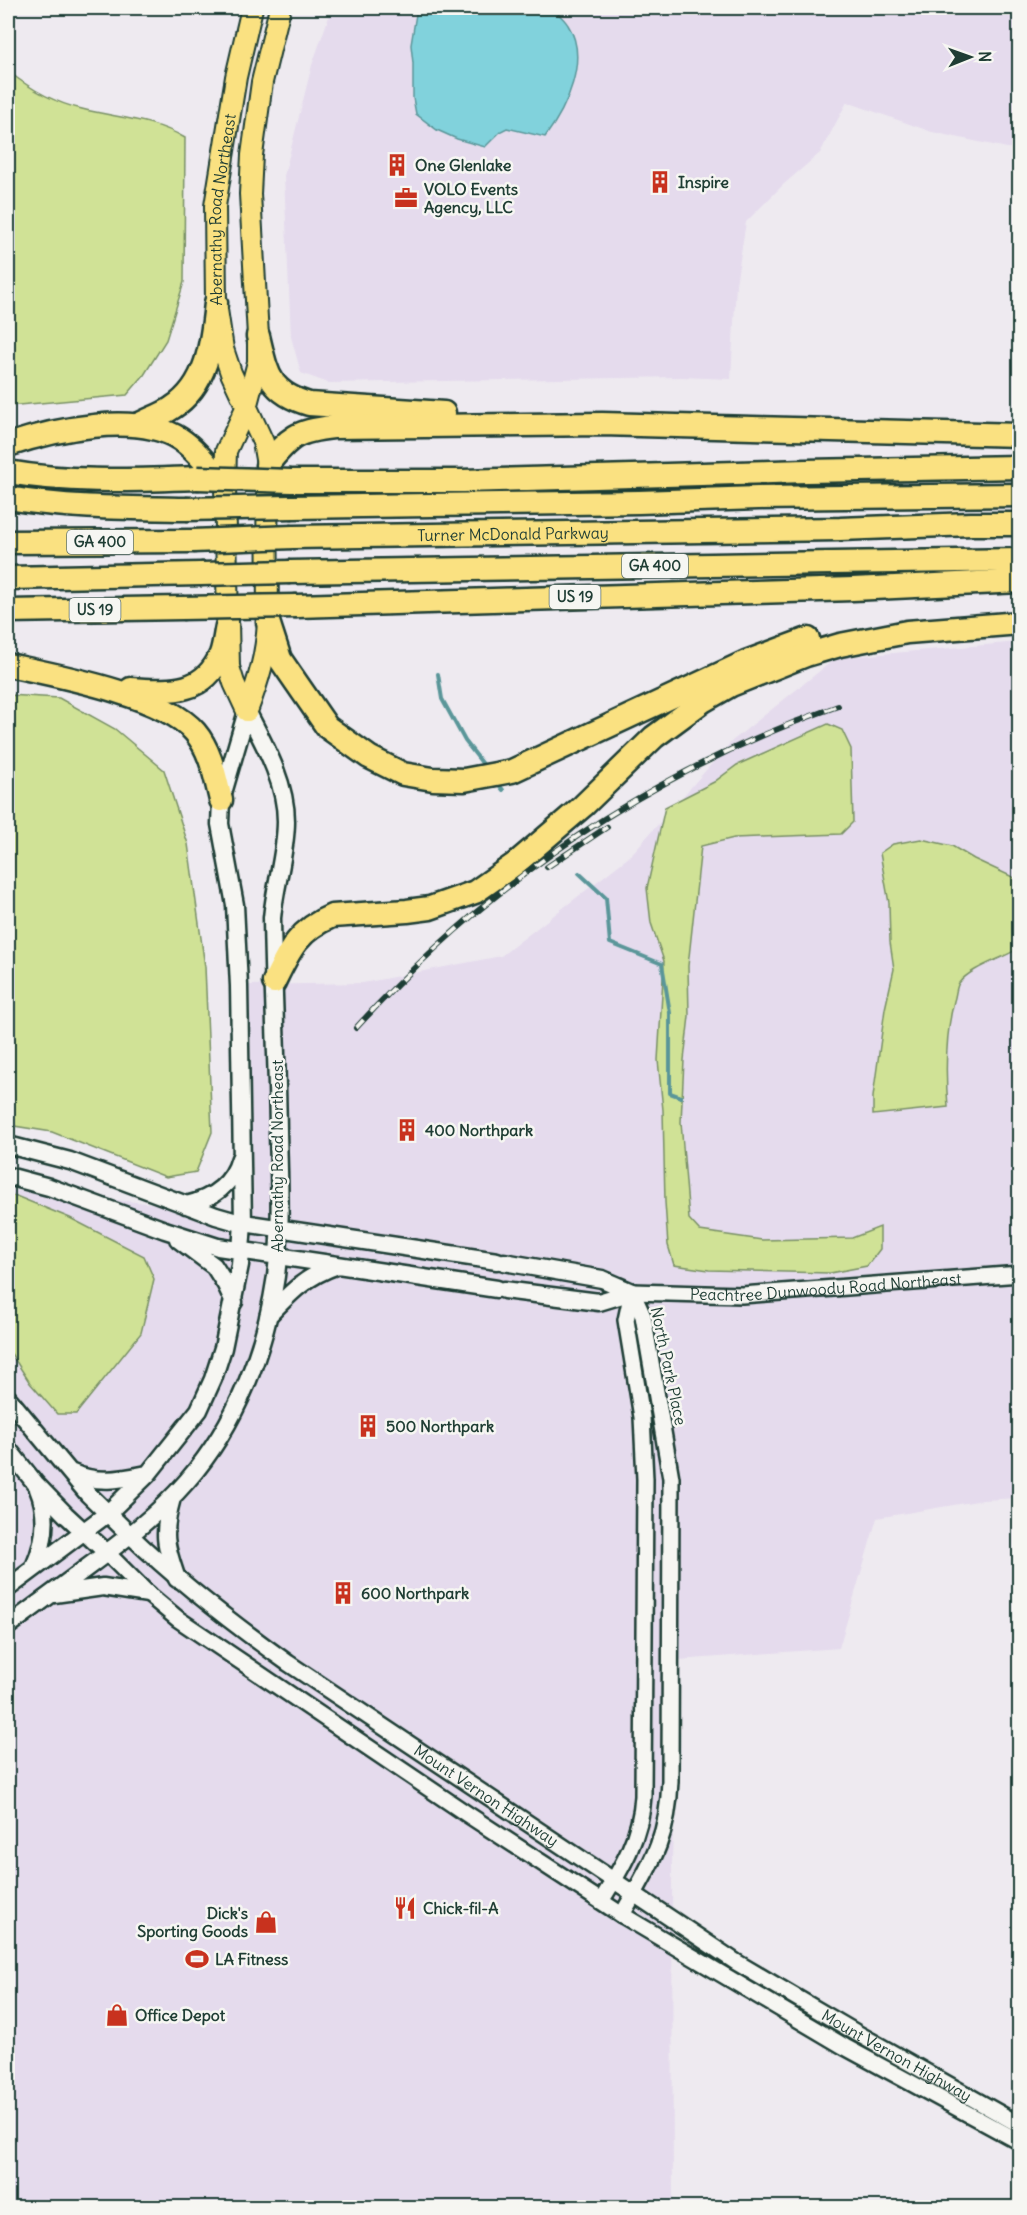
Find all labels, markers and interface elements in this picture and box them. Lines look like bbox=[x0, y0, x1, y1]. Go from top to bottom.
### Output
north arrow bbox=[940, 27, 1000, 87]
text: N bbox=[975, 51, 995, 62]
street label: Abernathy Road Northeast bbox=[205, 112, 240, 306]
building icon: One Glenlake bbox=[384, 152, 410, 178]
place label: One Glenlake bbox=[415, 155, 512, 175]
building icon: Inspire bbox=[647, 169, 673, 195]
place label: Inspire bbox=[678, 172, 729, 193]
place label: VOLO Events Agency, LLC bbox=[424, 179, 518, 218]
office icon: VOLO Events Agency, LLC bbox=[393, 185, 419, 211]
street label: Turner McDonald Parkway bbox=[417, 522, 609, 545]
road number: GA 400 bbox=[67, 530, 133, 554]
road number: GA 400 bbox=[622, 554, 688, 578]
road number: US 19 bbox=[550, 585, 600, 609]
road number: US 19 bbox=[70, 598, 121, 622]
street label: Abernathy Road Northeast bbox=[267, 1059, 287, 1252]
building icon: 400 Northpark bbox=[394, 1117, 420, 1143]
place label: 400 Northpark bbox=[425, 1120, 533, 1141]
street label: Peachtree Dunwoody Road Northeast bbox=[690, 1268, 963, 1305]
street label: North Park Place bbox=[647, 1305, 691, 1427]
building icon: 500 Northpark bbox=[355, 1413, 381, 1439]
place label: 500 Northpark bbox=[386, 1416, 494, 1437]
building icon: 600 Northpark bbox=[330, 1580, 356, 1606]
place label: 600 Northpark bbox=[361, 1583, 469, 1604]
street label: Mount Vernon Highway bbox=[410, 1740, 562, 1851]
restaurant icon: Chick-fil-A bbox=[392, 1895, 418, 1921]
place label: Chick-fil-A bbox=[423, 1898, 498, 1918]
place label: Dick's Sporting Goods bbox=[137, 1903, 248, 1942]
shop icon: Dick's Sporting Goods bbox=[253, 1909, 279, 1935]
sports icon: LA Fitness bbox=[184, 1946, 210, 1972]
place label: LA Fitness bbox=[215, 1949, 288, 1969]
shop icon: Office Depot bbox=[104, 2002, 130, 2028]
place label: Office Depot bbox=[135, 2005, 226, 2026]
street label: Mount Vernon Highway bbox=[818, 2005, 975, 2106]

